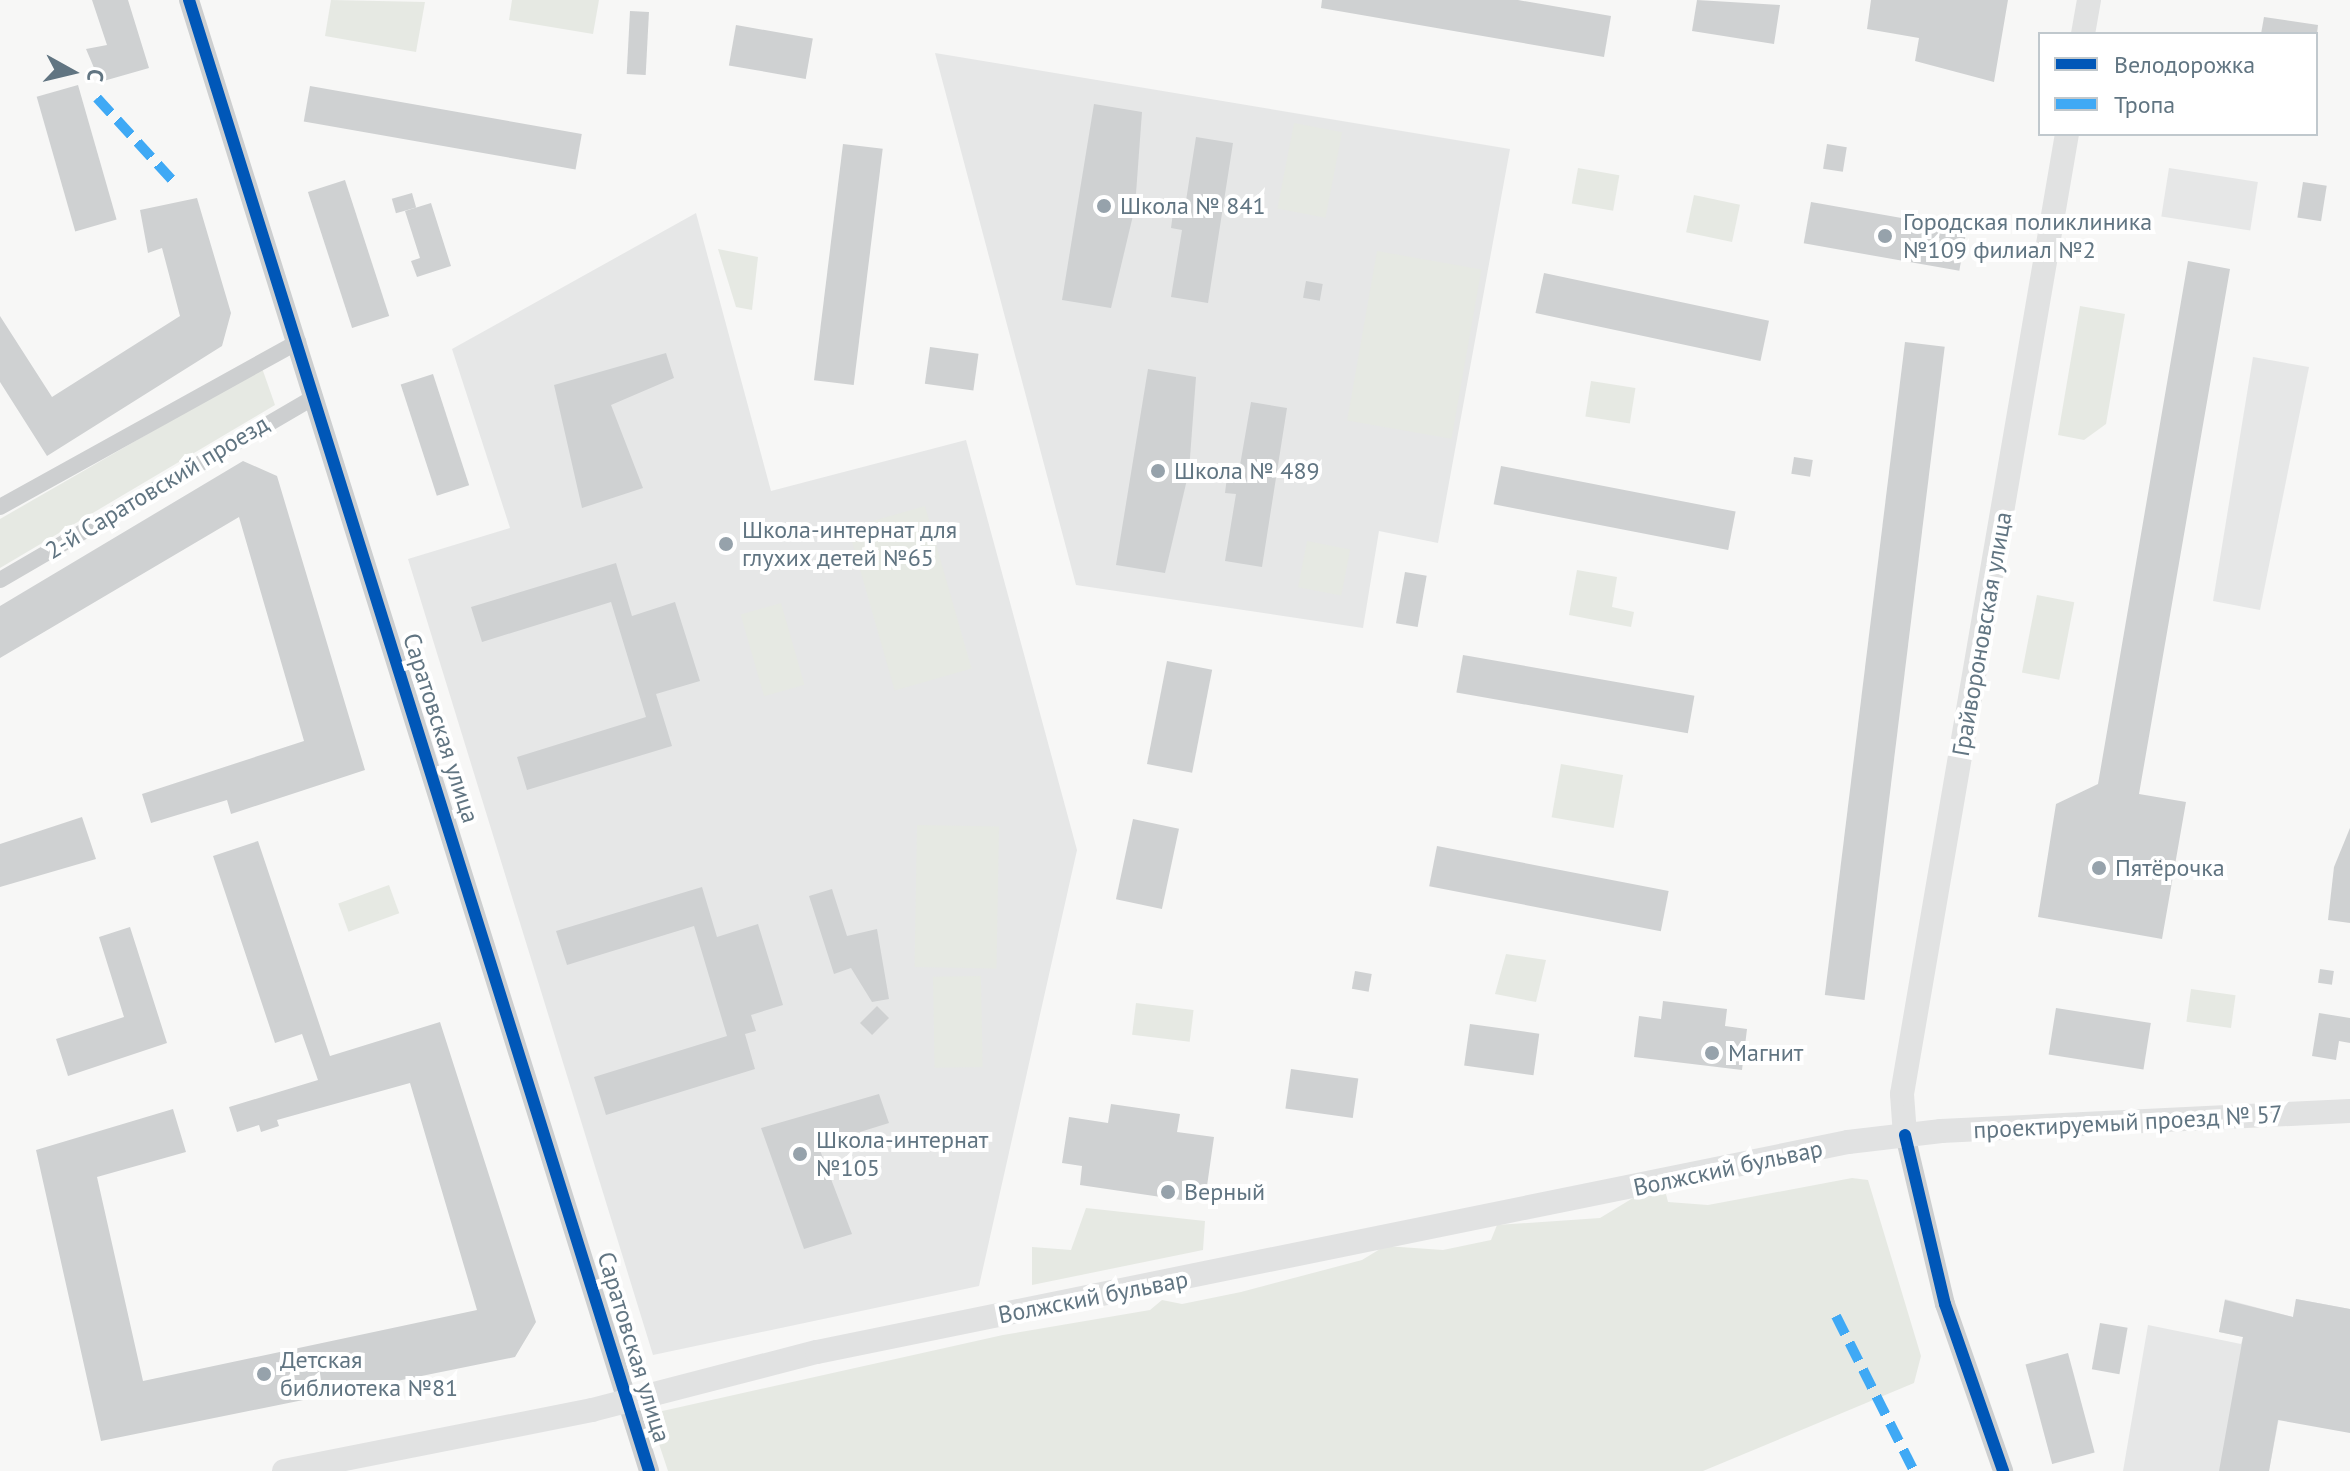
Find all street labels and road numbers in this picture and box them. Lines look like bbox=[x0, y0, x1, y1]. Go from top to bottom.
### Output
street label: 2-й Саратовский проезд bbox=[40, 409, 274, 565]
street label: Грайвороновская улица bbox=[1946, 510, 2018, 758]
street label: Саратовская улица bbox=[397, 630, 485, 826]
street label: проектируемый проезд № 57 bbox=[1973, 1100, 2283, 1144]
street label: Волжский бульвар bbox=[1631, 1134, 1825, 1202]
street label: Саратовская улица bbox=[591, 1248, 677, 1446]
street label: Волжский бульвар bbox=[996, 1264, 1190, 1330]

